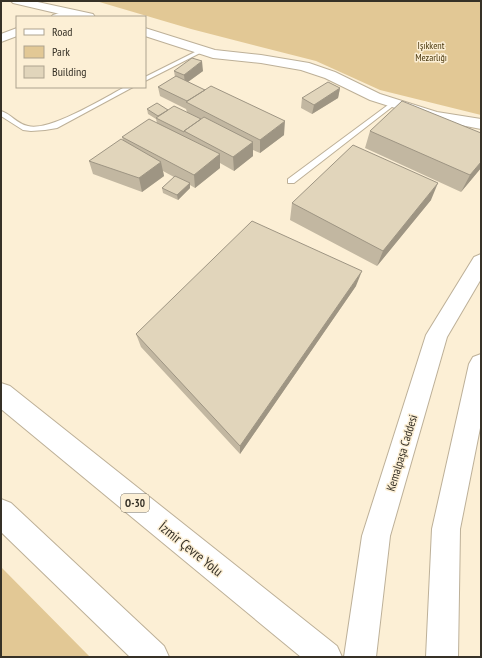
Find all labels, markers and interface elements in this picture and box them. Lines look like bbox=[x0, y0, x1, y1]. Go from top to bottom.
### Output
legend bbox=[16, 16, 146, 88]
text: Road bbox=[52, 24, 72, 39]
park label: Işıkkent Mezarlığı bbox=[415, 39, 447, 64]
text: Park bbox=[52, 44, 70, 59]
text: Building bbox=[52, 64, 87, 79]
street label: Kemalpaşa Caddesi bbox=[383, 413, 420, 493]
road number: O-30 bbox=[121, 494, 149, 512]
street label: İzmir Çevre Yolu bbox=[155, 518, 227, 580]

